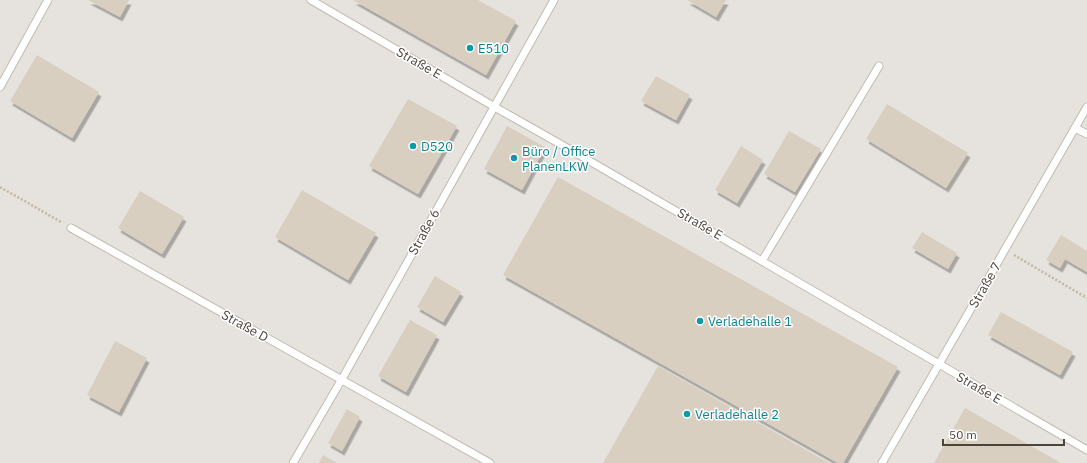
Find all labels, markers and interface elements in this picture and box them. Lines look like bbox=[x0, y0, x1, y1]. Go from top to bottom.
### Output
place label: E510 bbox=[478, 40, 509, 57]
street label: Straße E bbox=[393, 43, 445, 83]
marker: E510 bbox=[465, 43, 475, 53]
place label: D520 bbox=[421, 138, 453, 155]
marker: D520 bbox=[408, 141, 418, 151]
place label: Büro / Office PlanenLKW bbox=[522, 143, 595, 175]
marker: Büro / Office PlanenLKW bbox=[509, 153, 519, 163]
street label: Straße E bbox=[674, 204, 726, 244]
street label: Straße 6 bbox=[404, 206, 444, 258]
street label: Straße 7 bbox=[965, 259, 1005, 311]
street label: Straße D bbox=[219, 306, 271, 346]
place label: Verladehalle 1 bbox=[708, 313, 792, 330]
marker: Verladehalle 1 bbox=[695, 316, 705, 326]
street label: Straße E bbox=[953, 368, 1005, 408]
place label: Verladehalle 2 bbox=[695, 406, 779, 423]
marker: Verladehalle 2 bbox=[682, 409, 692, 419]
scale bar bbox=[943, 421, 1064, 447]
text: 50 m bbox=[949, 427, 977, 442]

